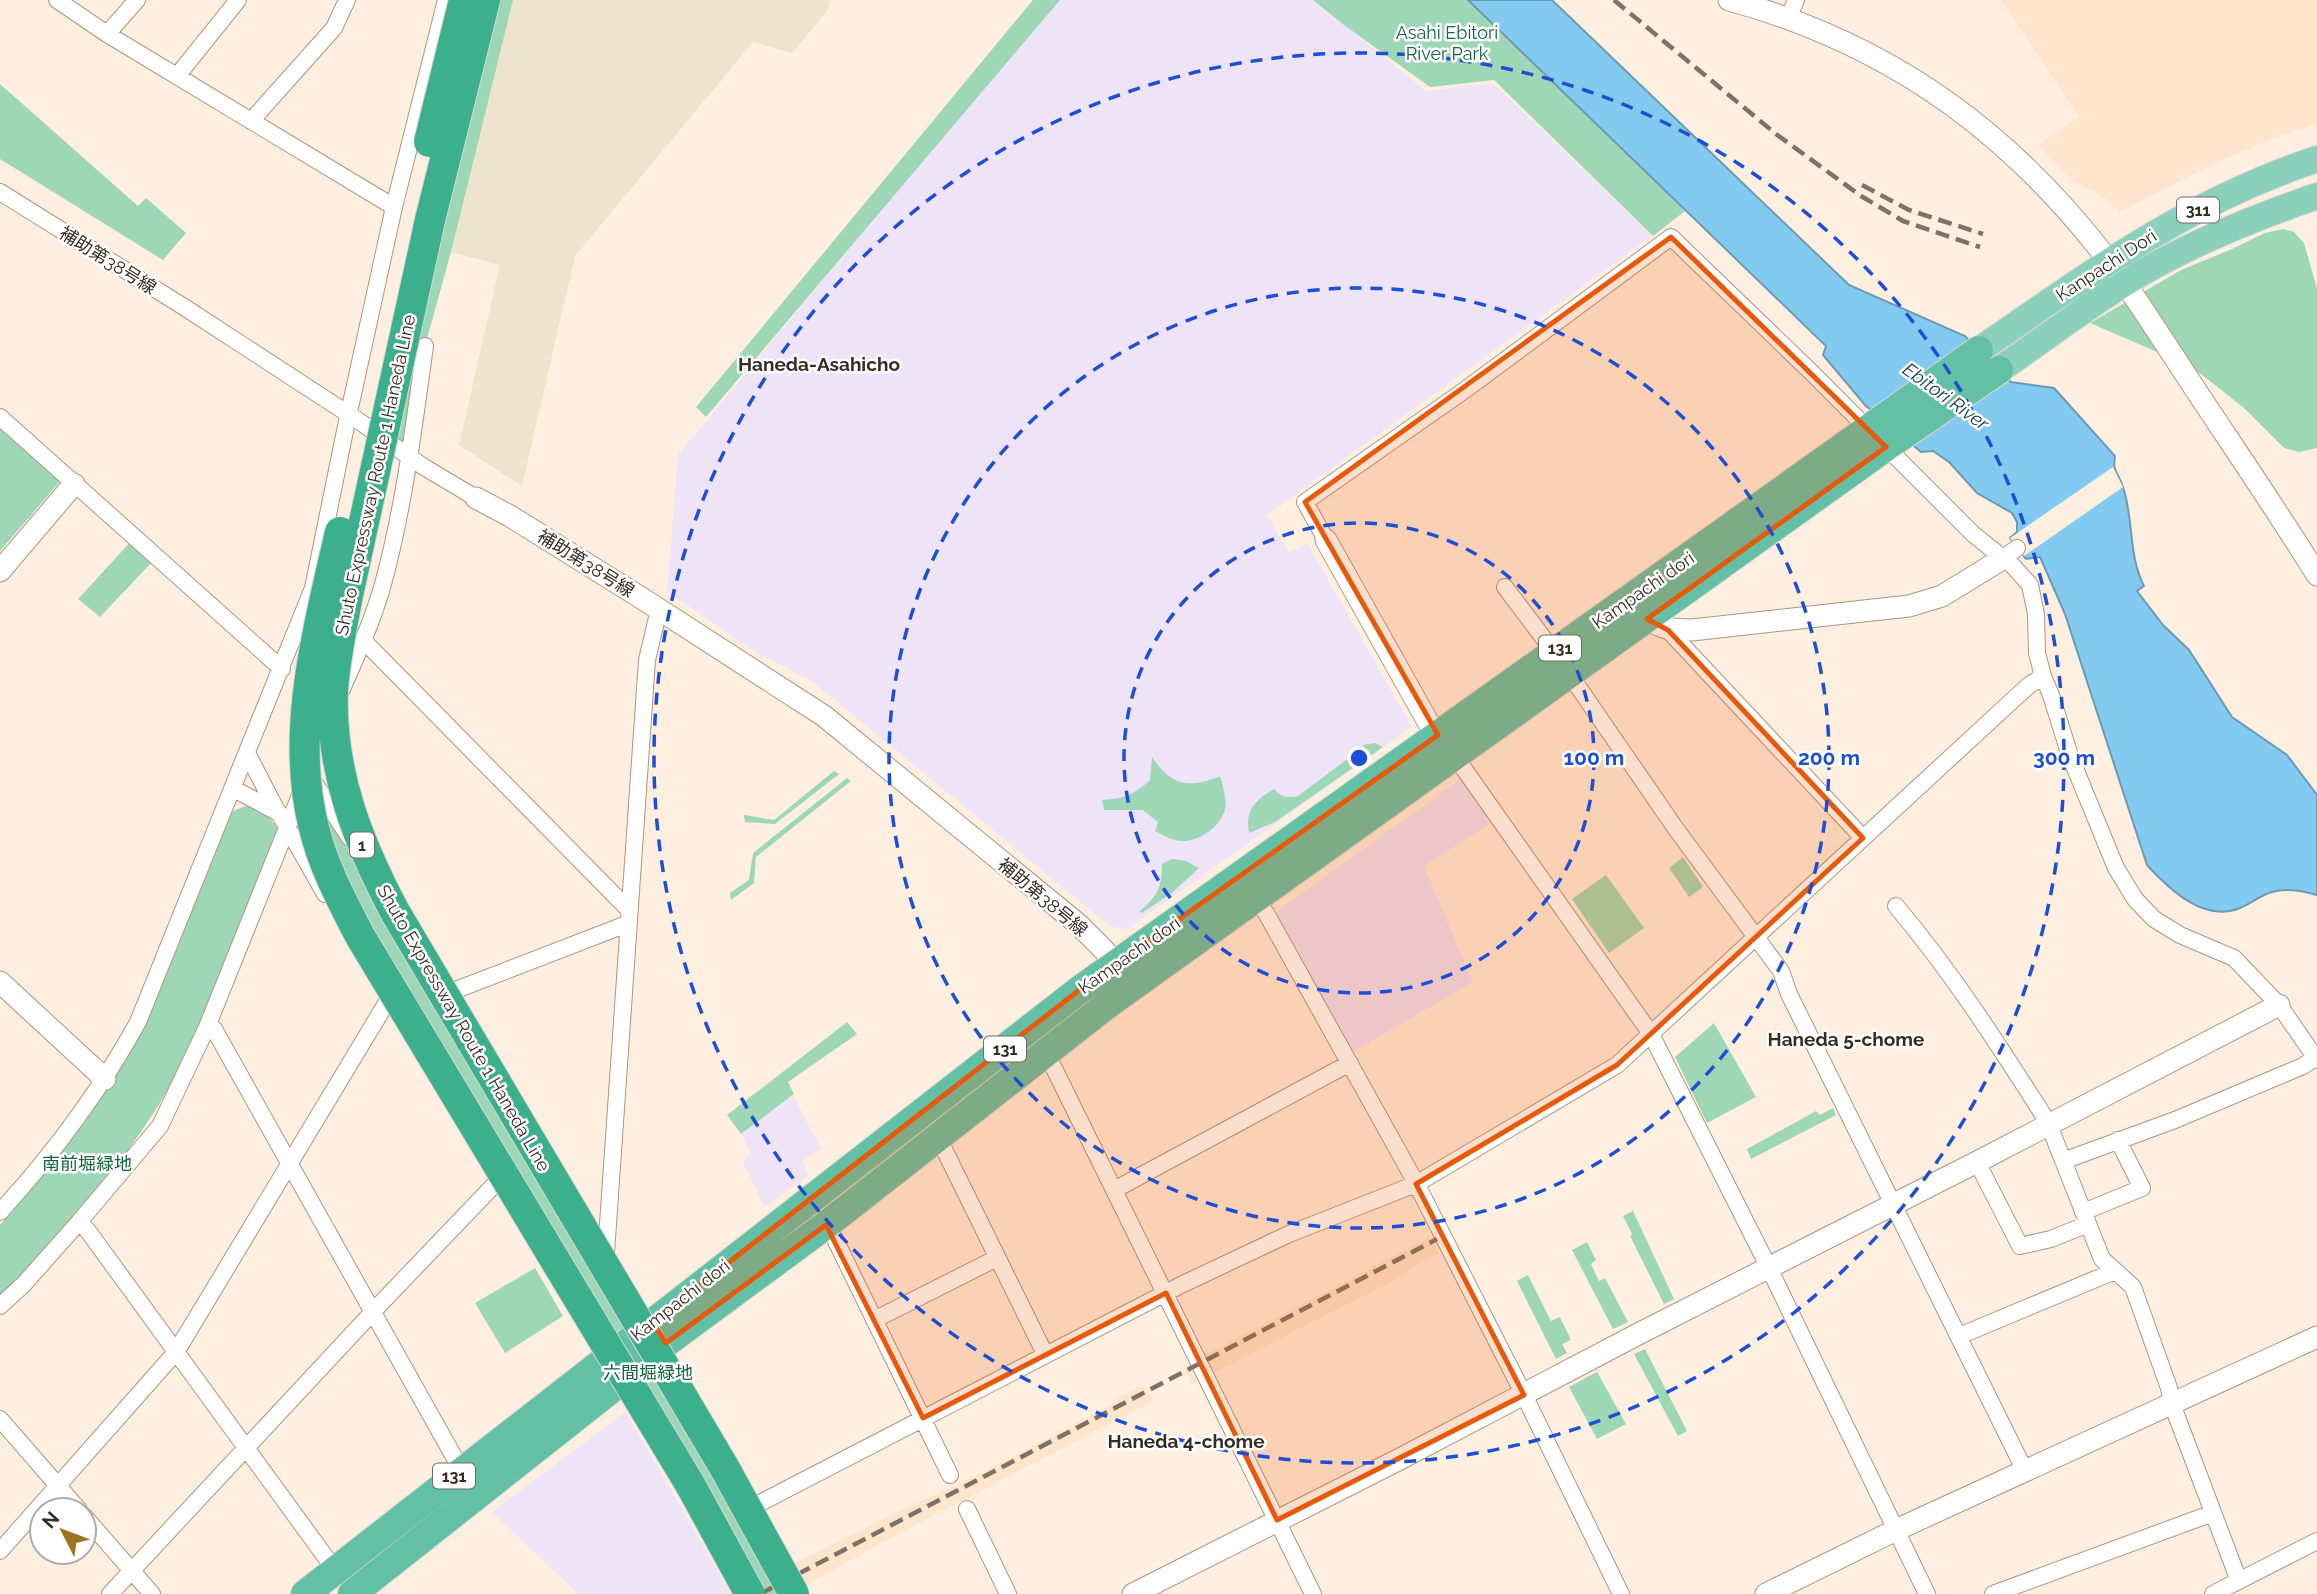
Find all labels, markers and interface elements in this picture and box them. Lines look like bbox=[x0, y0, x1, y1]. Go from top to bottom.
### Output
park label: Asahi Ebitori River Park bbox=[1396, 22, 1498, 64]
road number: 311 bbox=[2177, 198, 2219, 222]
street label: 補助第38号線 bbox=[56, 222, 160, 298]
street label: Kanpachi Dori bbox=[2052, 225, 2160, 305]
street label: Shuto Expressway Route 1 Haneda Line bbox=[331, 312, 419, 637]
district label: Haneda-Asahicho bbox=[738, 353, 900, 375]
water label: Ebitori River bbox=[1899, 358, 1994, 435]
street label: 補助第38号線 bbox=[534, 525, 638, 601]
street label: Kampachi dori bbox=[1588, 547, 1698, 633]
road number: 131 bbox=[1539, 636, 1581, 660]
text: 100 m bbox=[1564, 745, 1624, 770]
text: 200 m bbox=[1798, 745, 1860, 770]
text: 300 m bbox=[2033, 745, 2095, 770]
centre of rings bbox=[1347, 746, 1371, 770]
road number: 1 bbox=[350, 832, 374, 858]
street label: 補助第38号線 bbox=[994, 854, 1092, 940]
street label: Shuto Expressway Route 1 Haneda Line bbox=[373, 881, 555, 1175]
street label: Kampachi dori bbox=[1074, 912, 1184, 998]
district label: Haneda 5-chome bbox=[1768, 1028, 1924, 1050]
road number: 131 bbox=[984, 1036, 1026, 1062]
park label: 南前堀緑地 bbox=[42, 1153, 132, 1174]
street label: Kampachi dori bbox=[626, 1255, 734, 1345]
park label: 六間堀緑地 bbox=[603, 1362, 693, 1383]
district label: Haneda 4-chome bbox=[1107, 1430, 1265, 1452]
road number: 131 bbox=[433, 1464, 475, 1488]
north arrow bbox=[28, 1496, 98, 1566]
text: N bbox=[37, 1507, 63, 1532]

